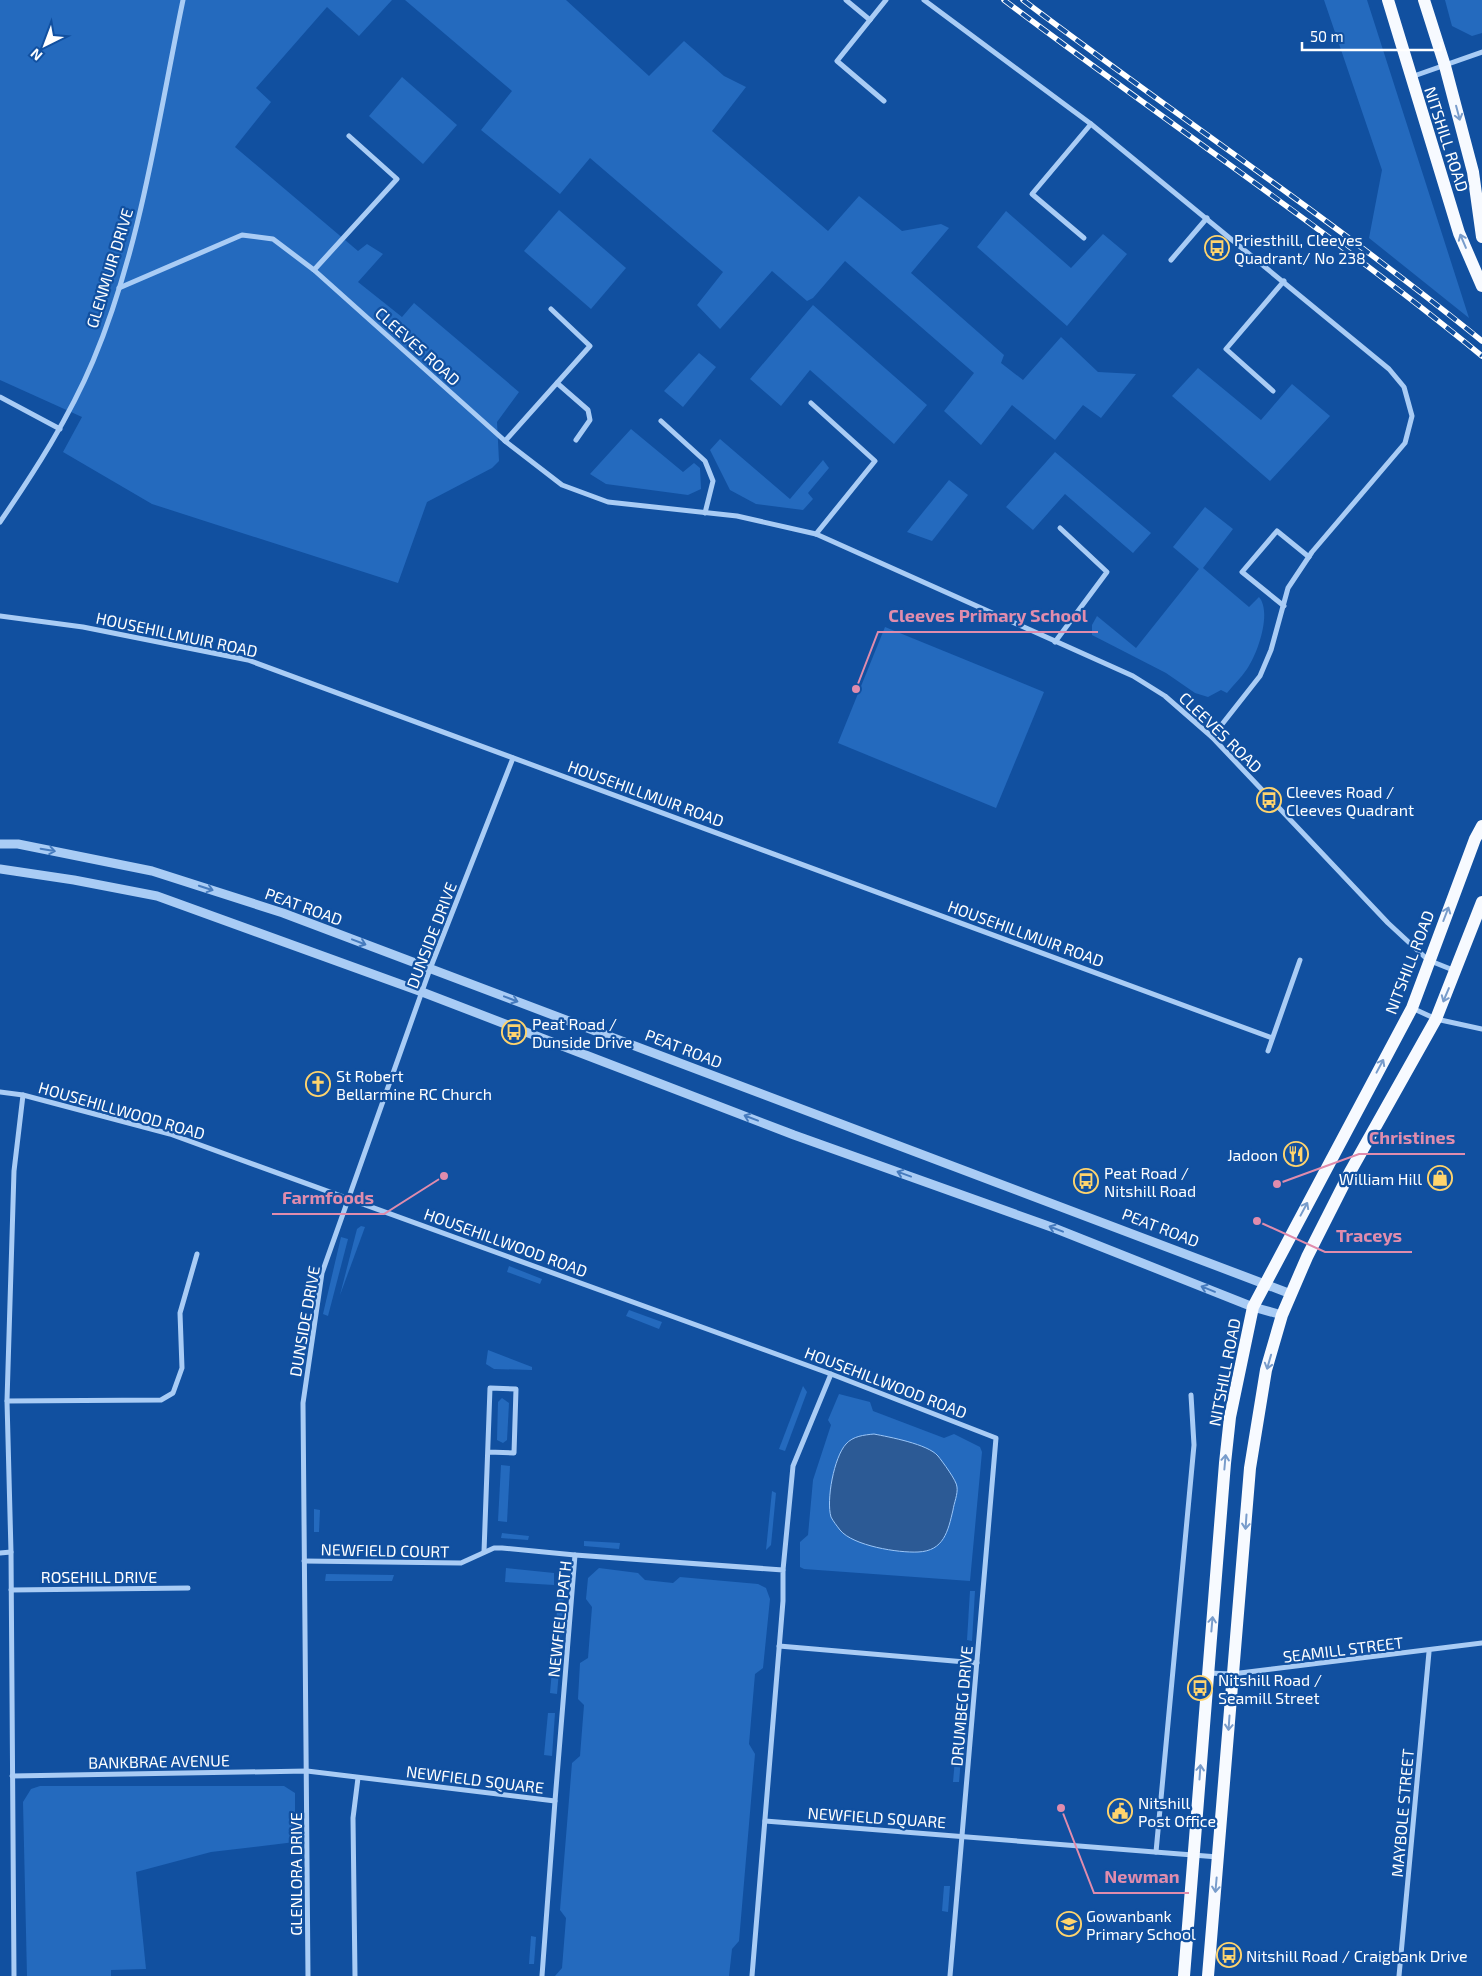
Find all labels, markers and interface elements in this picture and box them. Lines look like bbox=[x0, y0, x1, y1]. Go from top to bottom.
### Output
north arrow bbox=[20, 20, 70, 70]
scale bar bbox=[1302, 20, 1441, 52]
text: 50 m bbox=[1310, 27, 1344, 45]
text: N bbox=[27, 45, 45, 65]
street label: NITSHILL ROAD bbox=[1421, 84, 1473, 194]
one-way arrow bbox=[1454, 104, 1463, 120]
street label: GLENMUIR DRIVE bbox=[82, 206, 136, 330]
place label: Priesthill, Cleeves Quadrant/ No 238 bbox=[1234, 230, 1366, 268]
one-way arrow bbox=[1457, 234, 1467, 249]
bus stop icon: Priesthill, Cleeves Quadrant/ No 238 bbox=[1204, 235, 1230, 261]
street label: CLEEVES ROAD bbox=[372, 303, 464, 389]
callout: Cleeves Primary School bbox=[878, 599, 1098, 632]
text: Cleeves Primary School bbox=[888, 604, 1088, 626]
street label: HOUSEHILLMUIR ROAD bbox=[94, 608, 260, 660]
street label: CLEEVES ROAD bbox=[1176, 688, 1266, 776]
street label: HOUSEHILLMUIR ROAD bbox=[565, 756, 727, 830]
place label: Cleeves Road / Cleeves Quadrant bbox=[1286, 782, 1414, 820]
bus stop icon: Cleeves Road / Cleeves Quadrant bbox=[1256, 787, 1282, 813]
one-way arrow bbox=[40, 846, 56, 856]
street label: DUNSIDE DRIVE bbox=[402, 879, 460, 991]
street label: PEAT ROAD bbox=[263, 883, 345, 929]
one-way arrow bbox=[198, 884, 213, 893]
street label: HOUSEHILLMUIR ROAD bbox=[945, 896, 1107, 970]
one-way arrow bbox=[1442, 907, 1451, 922]
street label: NITSHILL ROAD bbox=[1381, 908, 1437, 1016]
one-way arrow bbox=[351, 938, 366, 947]
one-way arrow bbox=[1441, 987, 1451, 1002]
one-way arrow bbox=[503, 995, 518, 1004]
place label: Peat Road / Dunside Drive bbox=[532, 1014, 632, 1051]
bus stop icon: Peat Road / Dunside Drive bbox=[501, 1019, 527, 1045]
street label: PEAT ROAD bbox=[643, 1025, 725, 1071]
one-way arrow bbox=[1376, 1059, 1386, 1074]
place label: St Robert Bellarmine RC Church bbox=[336, 1066, 492, 1103]
church icon: St Robert Bellarmine RC Church bbox=[305, 1071, 331, 1097]
street label: HOUSEHILLWOOD ROAD bbox=[37, 1077, 207, 1143]
one-way arrow bbox=[744, 1113, 759, 1122]
callout: Christines bbox=[1359, 1121, 1465, 1154]
text: Christines bbox=[1369, 1126, 1455, 1148]
restaurant icon: Jadoon bbox=[1283, 1141, 1309, 1167]
place label: Jadoon bbox=[1227, 1145, 1278, 1164]
place label: Peat Road / Nitshill Road bbox=[1104, 1163, 1196, 1200]
shop icon: William Hill bbox=[1427, 1165, 1453, 1191]
bus stop icon: Peat Road / Nitshill Road bbox=[1073, 1168, 1099, 1194]
one-way arrow bbox=[896, 1169, 912, 1178]
place label: William Hill bbox=[1339, 1169, 1422, 1188]
callout: Farmfoods bbox=[272, 1181, 384, 1214]
text: Farmfoods bbox=[282, 1186, 374, 1208]
one-way arrow bbox=[1299, 1202, 1309, 1217]
street label: HOUSEHILLWOOD ROAD bbox=[422, 1204, 590, 1280]
street label: PEAT ROAD bbox=[1120, 1204, 1202, 1250]
callout: Traceys bbox=[1325, 1219, 1412, 1252]
one-way arrow bbox=[1049, 1224, 1065, 1233]
text: Traceys bbox=[1336, 1224, 1402, 1246]
street label: DUNSIDE DRIVE bbox=[285, 1264, 323, 1378]
one-way arrow bbox=[1201, 1283, 1216, 1293]
street label: NITSHILL ROAD bbox=[1204, 1317, 1244, 1427]
street label: HOUSEHILLWOOD ROAD bbox=[802, 1342, 970, 1422]
one-way arrow bbox=[1263, 1353, 1273, 1369]
one-way arrow bbox=[1220, 1455, 1230, 1471]
one-way arrow bbox=[1241, 1514, 1251, 1530]
street label: NEWFIELD COURT bbox=[320, 1539, 450, 1561]
street label: NEWFIELD PATH bbox=[543, 1560, 575, 1678]
street label: ROSEHILL DRIVE bbox=[41, 1567, 157, 1586]
one-way arrow bbox=[1207, 1616, 1216, 1632]
street label: SEAMILL STREET bbox=[1282, 1632, 1404, 1666]
street label: DRUMBEG DRIVE bbox=[946, 1645, 976, 1767]
place label: Nitshill Road / Seamill Street bbox=[1218, 1670, 1322, 1707]
bus stop icon: Nitshill Road / Seamill Street bbox=[1187, 1675, 1213, 1701]
one-way arrow bbox=[1224, 1714, 1234, 1730]
street label: MAYBOLE STREET bbox=[1387, 1748, 1417, 1878]
street label: BANKBRAE AVENUE bbox=[88, 1750, 230, 1772]
street label: NEWFIELD SQUARE bbox=[405, 1761, 545, 1798]
one-way arrow bbox=[1196, 1765, 1205, 1781]
place label: Nitshill Post Office bbox=[1138, 1793, 1216, 1830]
public building icon: Nitshill Post Office bbox=[1107, 1798, 1133, 1824]
street label: NEWFIELD SQUARE bbox=[807, 1803, 947, 1832]
street label: GLENLORA DRIVE bbox=[286, 1812, 305, 1936]
callout: Newman bbox=[1094, 1860, 1189, 1893]
text: Newman bbox=[1104, 1865, 1180, 1887]
one-way arrow bbox=[1211, 1876, 1221, 1892]
place label: Gowanbank Primary School bbox=[1086, 1906, 1196, 1943]
school or university icon: Gowanbank Primary School bbox=[1056, 1911, 1082, 1937]
bus stop icon: Nitshill Road / Craigbank Drive bbox=[1216, 1942, 1242, 1968]
place label: Nitshill Road / Craigbank Drive bbox=[1246, 1946, 1468, 1965]

